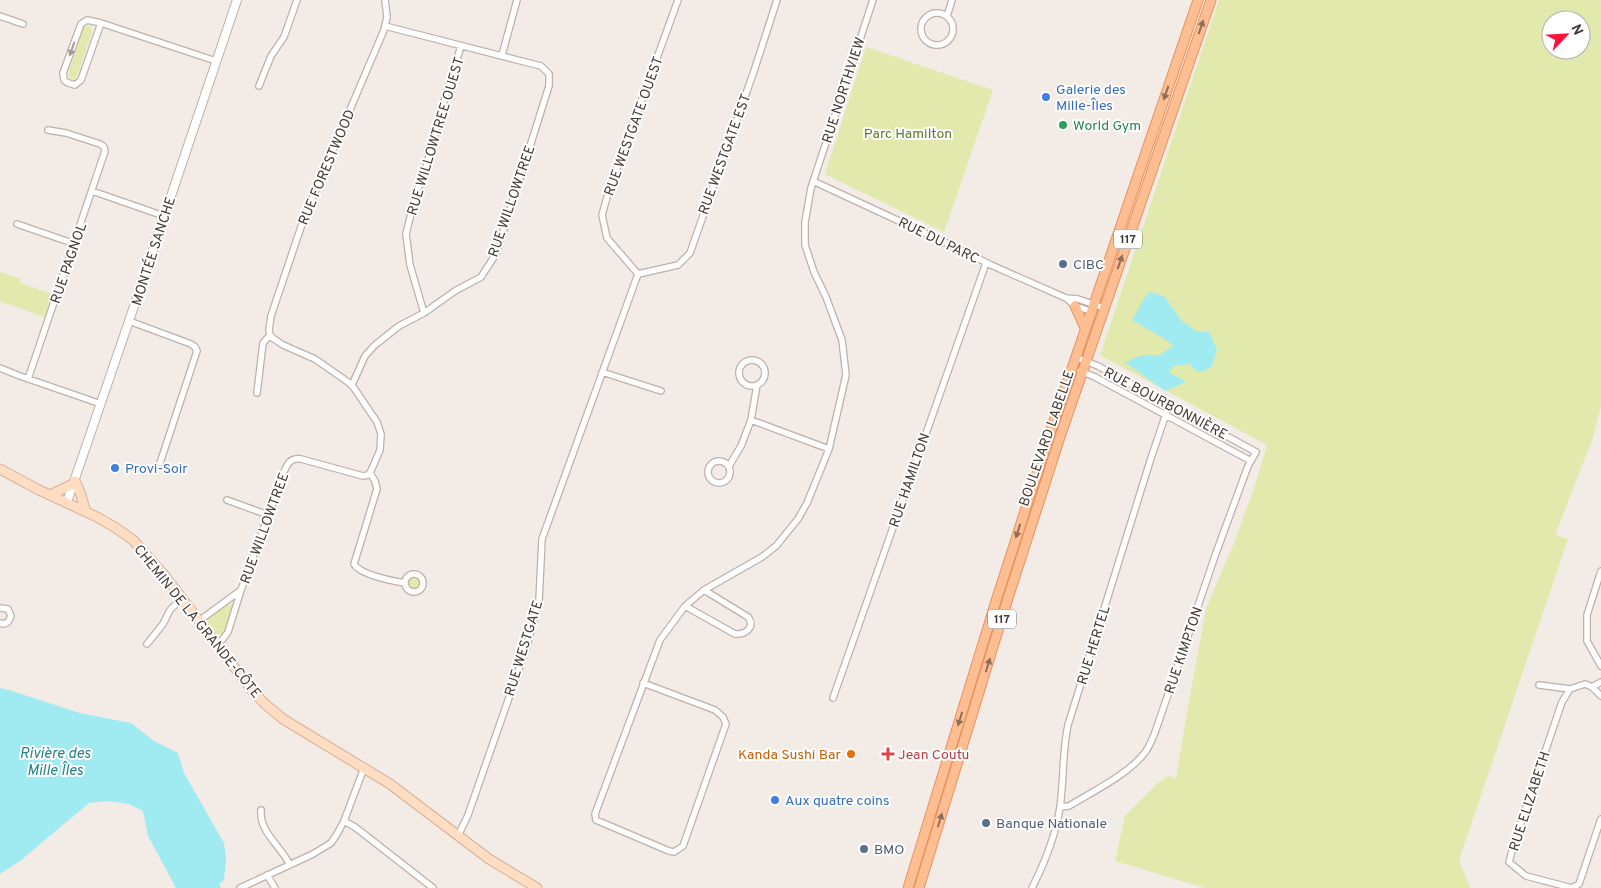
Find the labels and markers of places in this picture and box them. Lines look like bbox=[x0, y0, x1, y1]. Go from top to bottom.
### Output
place label: Galerie des Mille-Îles bbox=[1056, 82, 1126, 115]
marker: Galerie des Mille-Îles bbox=[1040, 91, 1052, 103]
place label: World Gym bbox=[1073, 118, 1141, 135]
marker: World Gym bbox=[1057, 119, 1069, 131]
place label: CIBC bbox=[1073, 257, 1104, 274]
marker: CIBC bbox=[1057, 258, 1069, 270]
place label: Provi-Soir bbox=[125, 461, 188, 478]
marker: Provi-Soir bbox=[109, 462, 121, 474]
place label: Kanda Sushi Bar bbox=[738, 747, 842, 764]
place label: Jean Coutu bbox=[898, 747, 969, 764]
marker: Kanda Sushi Bar bbox=[845, 748, 857, 760]
marker: Jean Coutu bbox=[882, 748, 894, 760]
place label: Aux quatre coins bbox=[785, 793, 890, 810]
marker: Aux quatre coins bbox=[769, 794, 781, 806]
place label: Banque Nationale bbox=[996, 816, 1107, 833]
marker: Banque Nationale bbox=[980, 817, 992, 829]
place label: BMO bbox=[874, 842, 905, 859]
marker: BMO bbox=[858, 843, 870, 855]

